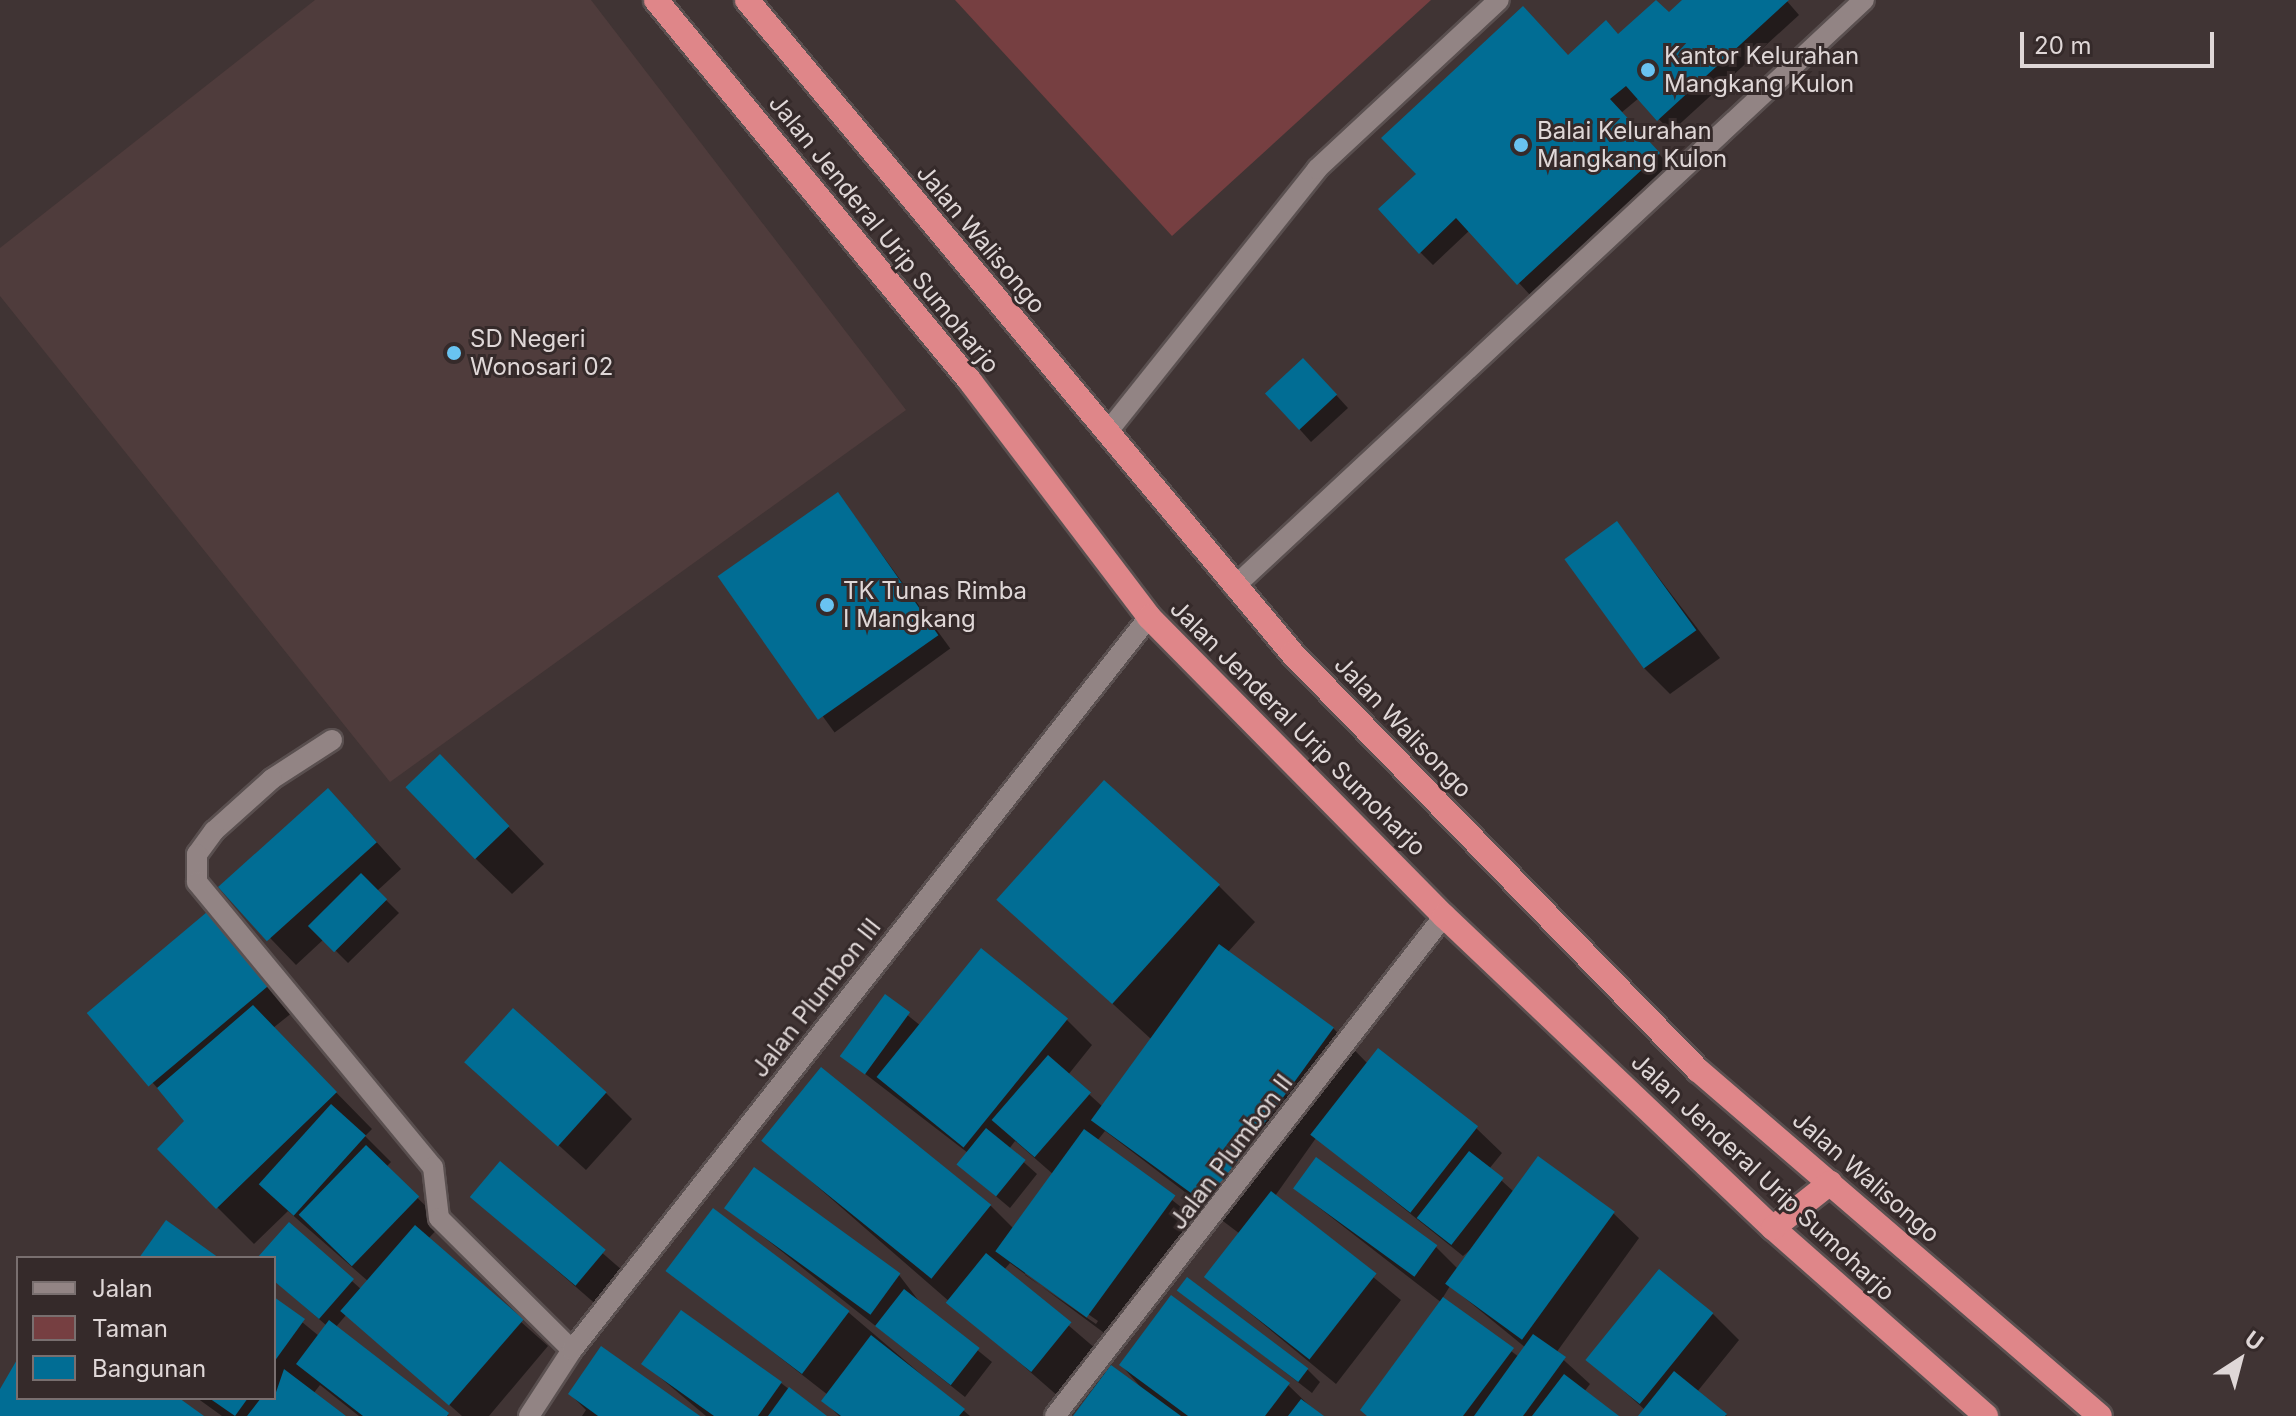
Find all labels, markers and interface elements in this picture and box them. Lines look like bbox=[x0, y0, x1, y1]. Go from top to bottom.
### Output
scale bar bbox=[2024, 16, 2218, 66]
text: 20 m bbox=[2034, 31, 2092, 60]
place label: Kantor Kelurahan Mangkang Kulon bbox=[1664, 42, 1859, 98]
marker: Kantor Kelurahan Mangkang Kulon bbox=[1639, 61, 1657, 79]
street label: Jalan Jenderal Urip Sumoharjo bbox=[763, 89, 1005, 379]
place label: Balai Kelurahan Mangkang Kulon bbox=[1537, 117, 1727, 173]
marker: Balai Kelurahan Mangkang Kulon bbox=[1512, 136, 1530, 154]
street label: Jalan Walisongo bbox=[910, 159, 1052, 319]
place label: SD Negeri Wonosari 02 bbox=[470, 325, 613, 381]
marker: SD Negeri Wonosari 02 bbox=[445, 344, 463, 362]
place label: TK Tunas Rimba I Mangkang bbox=[843, 577, 1027, 633]
street label: Jalan Jenderal Urip Sumoharjo bbox=[1164, 594, 1432, 862]
marker: TK Tunas Rimba I Mangkang bbox=[818, 596, 836, 614]
street label: Jalan Walisongo bbox=[1328, 650, 1478, 804]
street label: Jalan Plumbon III bbox=[745, 913, 887, 1083]
street label: Jalan Jenderal Urip Sumoharjo bbox=[1625, 1047, 1901, 1307]
street label: Jalan Plumbon II bbox=[1163, 1069, 1299, 1235]
street label: Jalan Walisongo bbox=[1787, 1105, 1945, 1249]
legend bbox=[16, 1256, 276, 1400]
text: Jalan bbox=[92, 1274, 153, 1303]
text: Taman bbox=[92, 1314, 168, 1343]
north arrow bbox=[2200, 1320, 2280, 1400]
text: U bbox=[2240, 1325, 2268, 1356]
text: Bangunan bbox=[92, 1354, 206, 1383]

